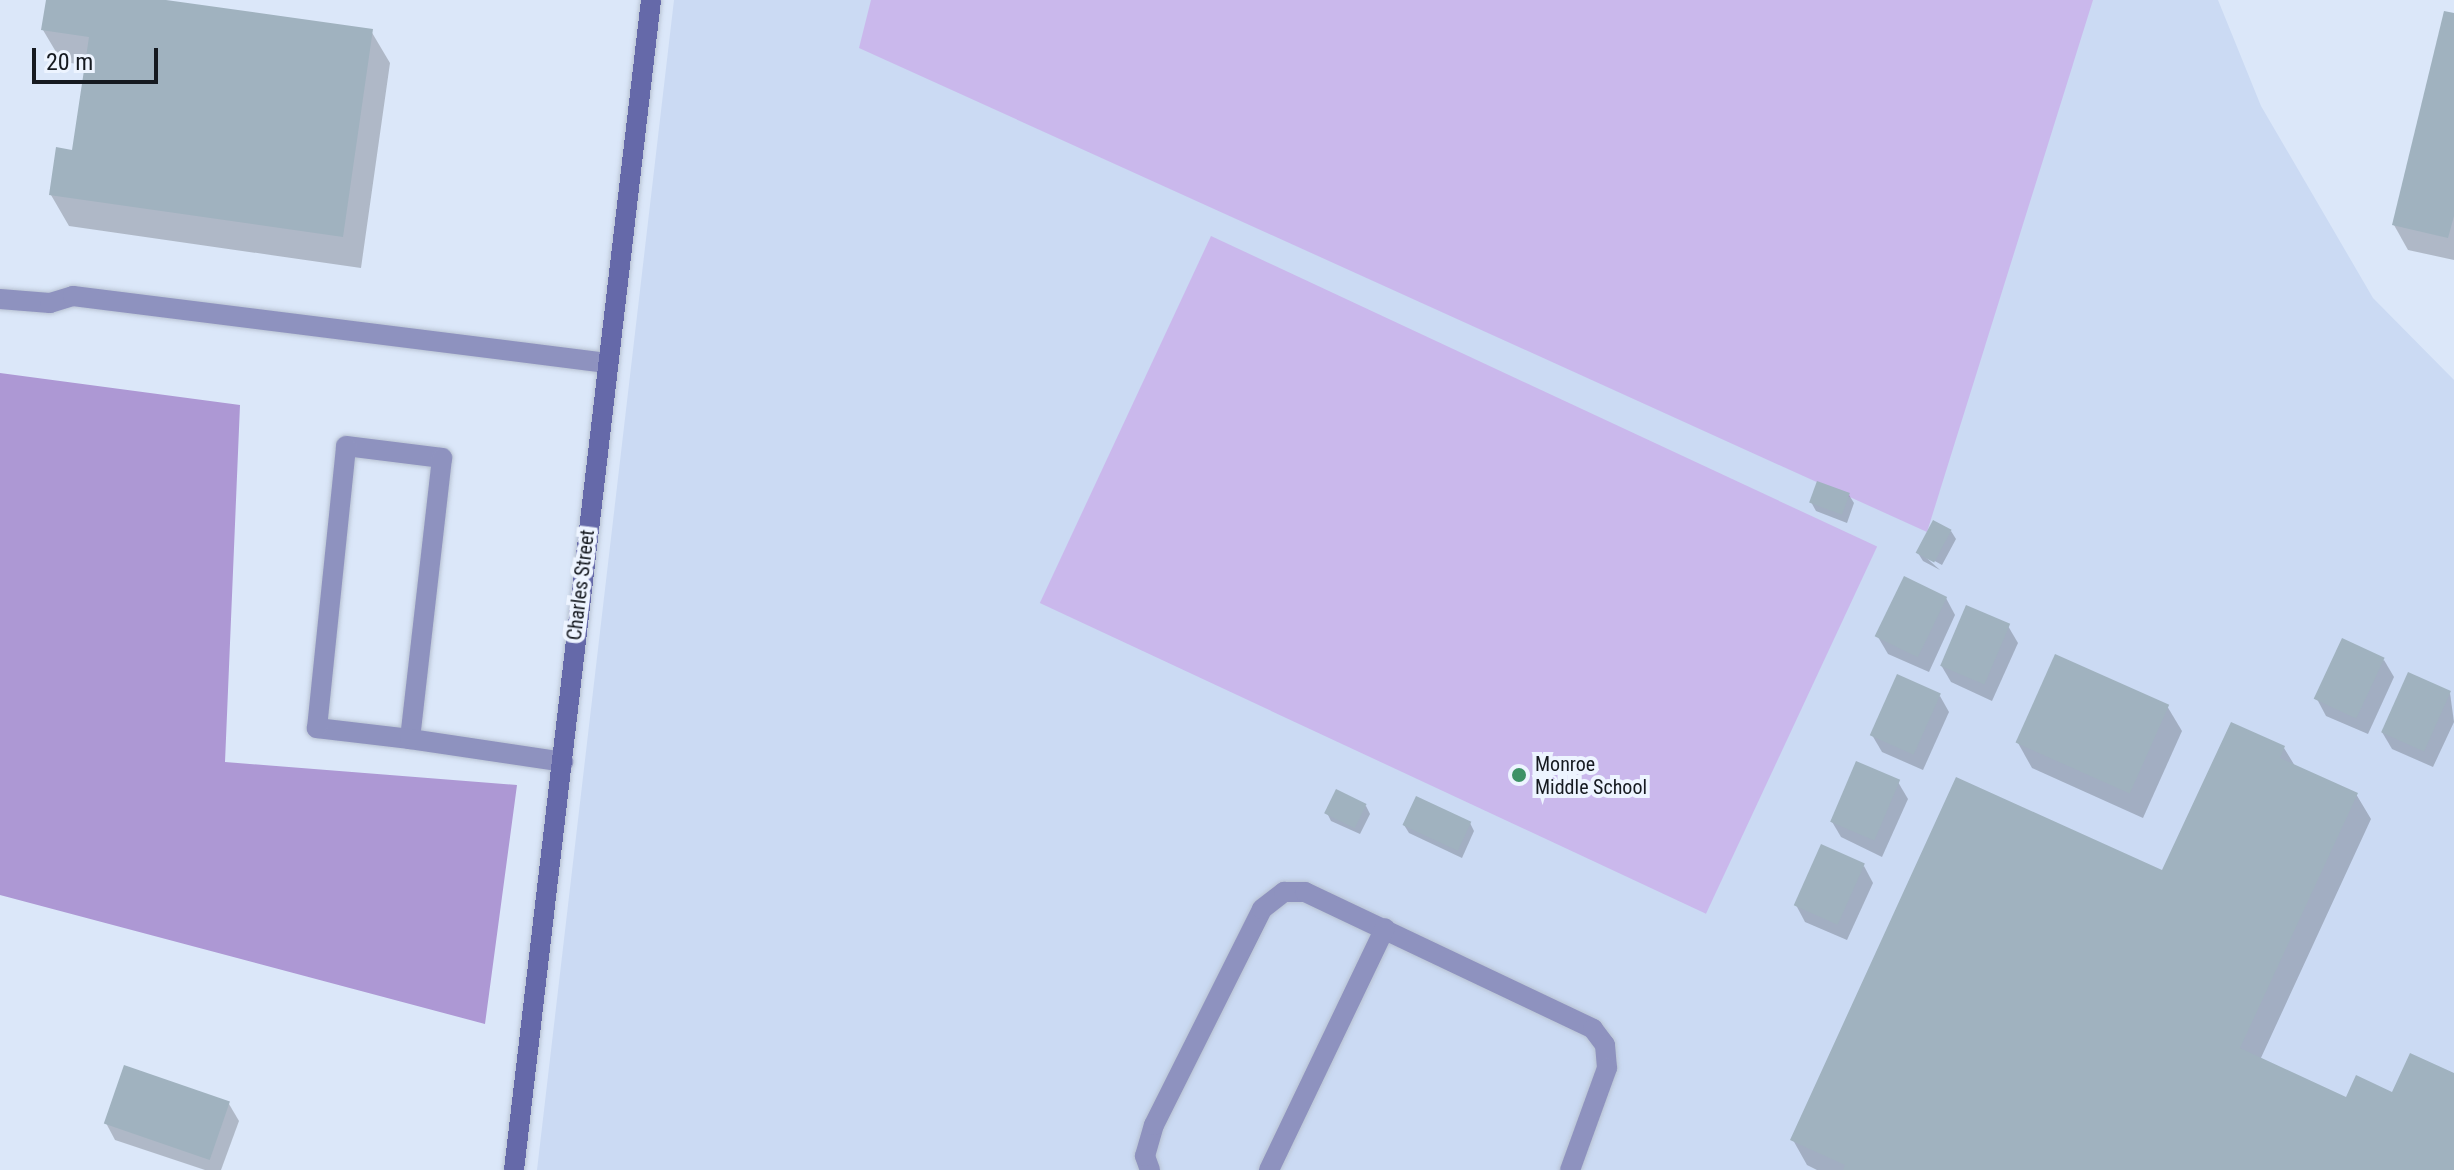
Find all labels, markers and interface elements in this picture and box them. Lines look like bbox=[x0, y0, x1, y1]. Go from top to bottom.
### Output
scale bar bbox=[36, 32, 162, 82]
text: 20 m bbox=[46, 48, 93, 76]
street label: Charles Street bbox=[562, 528, 600, 642]
place label: Monroe Middle School bbox=[1535, 752, 1647, 799]
marker: Monroe Middle School bbox=[1510, 766, 1528, 784]

